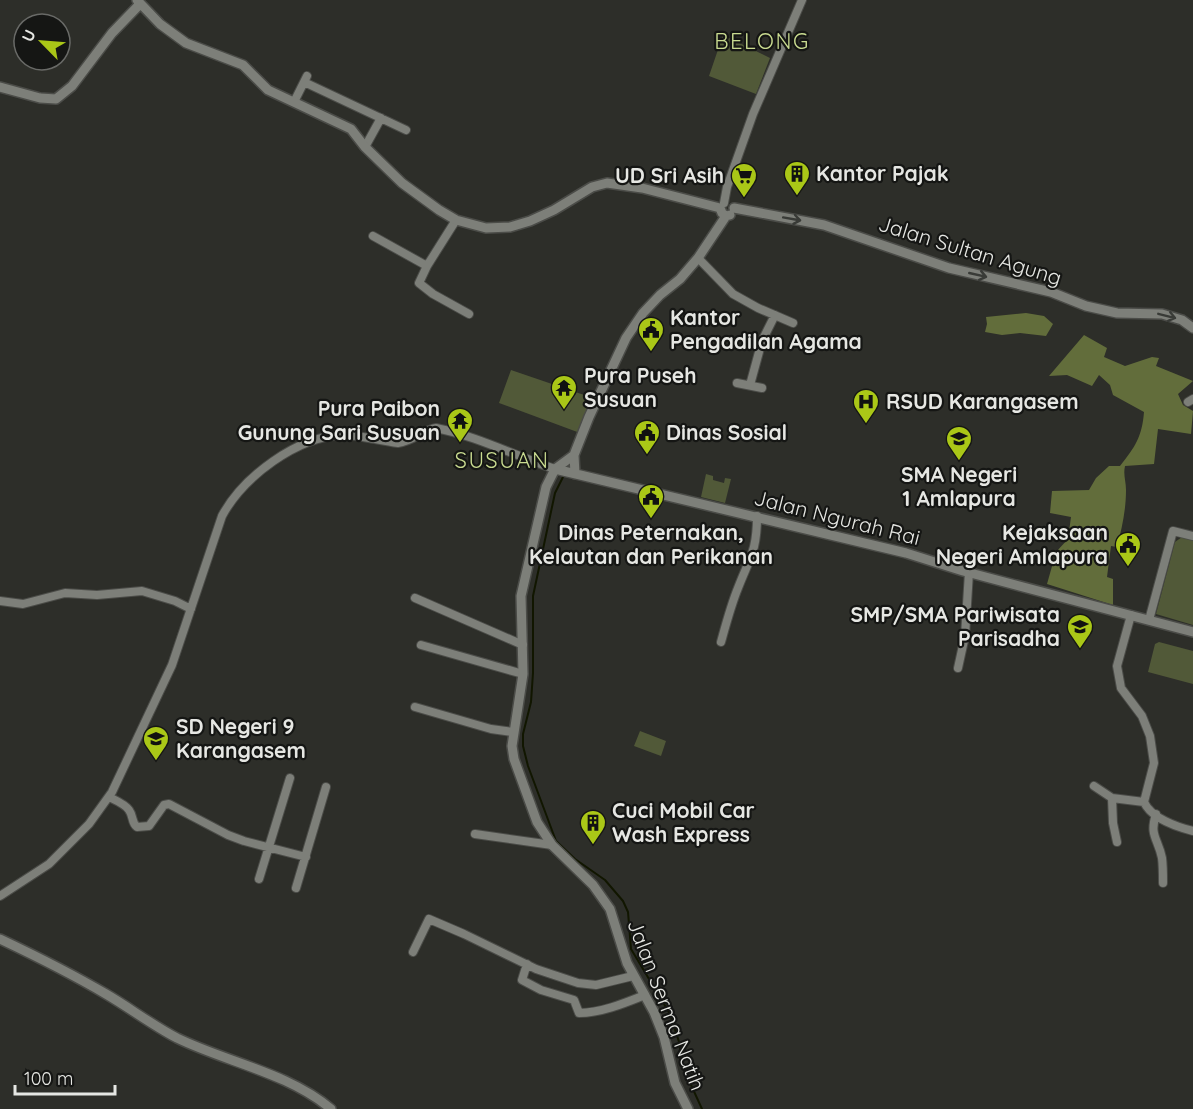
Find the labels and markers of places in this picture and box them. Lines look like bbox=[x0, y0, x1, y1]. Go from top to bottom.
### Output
building icon: Kantor Pajak bbox=[782, 159, 812, 197]
place label: Kantor Pajak bbox=[816, 160, 949, 186]
supermarket icon: UD Sri Asih bbox=[729, 161, 759, 199]
place label: UD Sri Asih bbox=[615, 162, 724, 188]
place label: Kantor Pengadilan Agama bbox=[670, 304, 862, 354]
public building icon: Kantor Pengadilan Agama bbox=[636, 315, 666, 353]
place label: Pura Puseh Susuan bbox=[584, 362, 697, 412]
temple icon: Pura Puseh Susuan bbox=[549, 373, 579, 411]
hospital icon: RSUD Karangasem bbox=[851, 387, 881, 425]
place label: RSUD Karangasem bbox=[886, 388, 1079, 414]
place label: Pura Paibon Gunung Sari Susuan bbox=[238, 395, 440, 445]
temple icon: Pura Paibon Gunung Sari Susuan bbox=[445, 406, 475, 444]
public building icon: Dinas Sosial bbox=[632, 418, 662, 456]
place label: Dinas Sosial bbox=[666, 419, 787, 445]
school or university icon: SMA Negeri 1 Amlapura bbox=[944, 424, 974, 462]
place label: SMA Negeri 1 Amlapura bbox=[901, 461, 1017, 511]
public building icon: Dinas Peternakan, Kelautan dan Perikanan bbox=[636, 482, 666, 520]
place label: Dinas Peternakan, Kelautan dan Perikanan bbox=[529, 519, 773, 569]
place label: Kejaksaan Negeri Amlapura bbox=[936, 519, 1108, 569]
public building icon: Kejaksaan Negeri Amlapura bbox=[1113, 530, 1143, 568]
place label: SMP/SMA Pariwisata Parisadha bbox=[850, 601, 1060, 651]
school or university icon: SMP/SMA Pariwisata Parisadha bbox=[1065, 612, 1095, 650]
place label: SD Negeri 9 Karangasem bbox=[176, 713, 306, 763]
school or university icon: SD Negeri 9 Karangasem bbox=[141, 724, 171, 762]
place label: Cuci Mobil Car Wash Express bbox=[612, 797, 755, 847]
building icon: Cuci Mobil Car Wash Express bbox=[578, 808, 608, 846]

